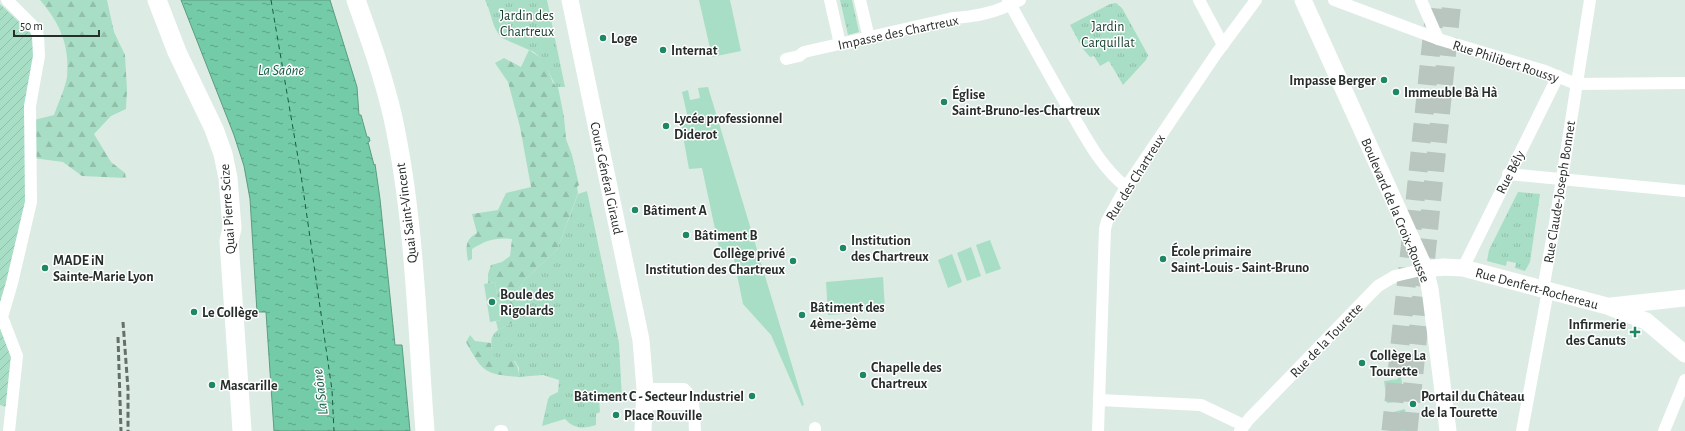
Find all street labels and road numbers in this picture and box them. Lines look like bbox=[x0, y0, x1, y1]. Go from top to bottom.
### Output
street label: Impasse des Chartreux bbox=[837, 13, 960, 53]
street label: Rue Philibert Roussy bbox=[1451, 38, 1561, 86]
street label: Rue Claude-Joseph Bonnet bbox=[1542, 119, 1578, 264]
street label: Cours Général Giraud bbox=[587, 121, 625, 236]
street label: Rue des Chartreux bbox=[1104, 132, 1168, 223]
street label: Boulevard de la Croix-Rousse bbox=[1358, 136, 1432, 285]
street label: Rue Bély bbox=[1494, 148, 1528, 196]
street label: Quai Saint-Vincent bbox=[394, 161, 420, 264]
street label: Quai Pierre Scize bbox=[218, 163, 238, 254]
street label: Rue Denfert-Rochereau bbox=[1474, 266, 1600, 312]
street label: Rue de la Tourette bbox=[1288, 301, 1366, 381]

